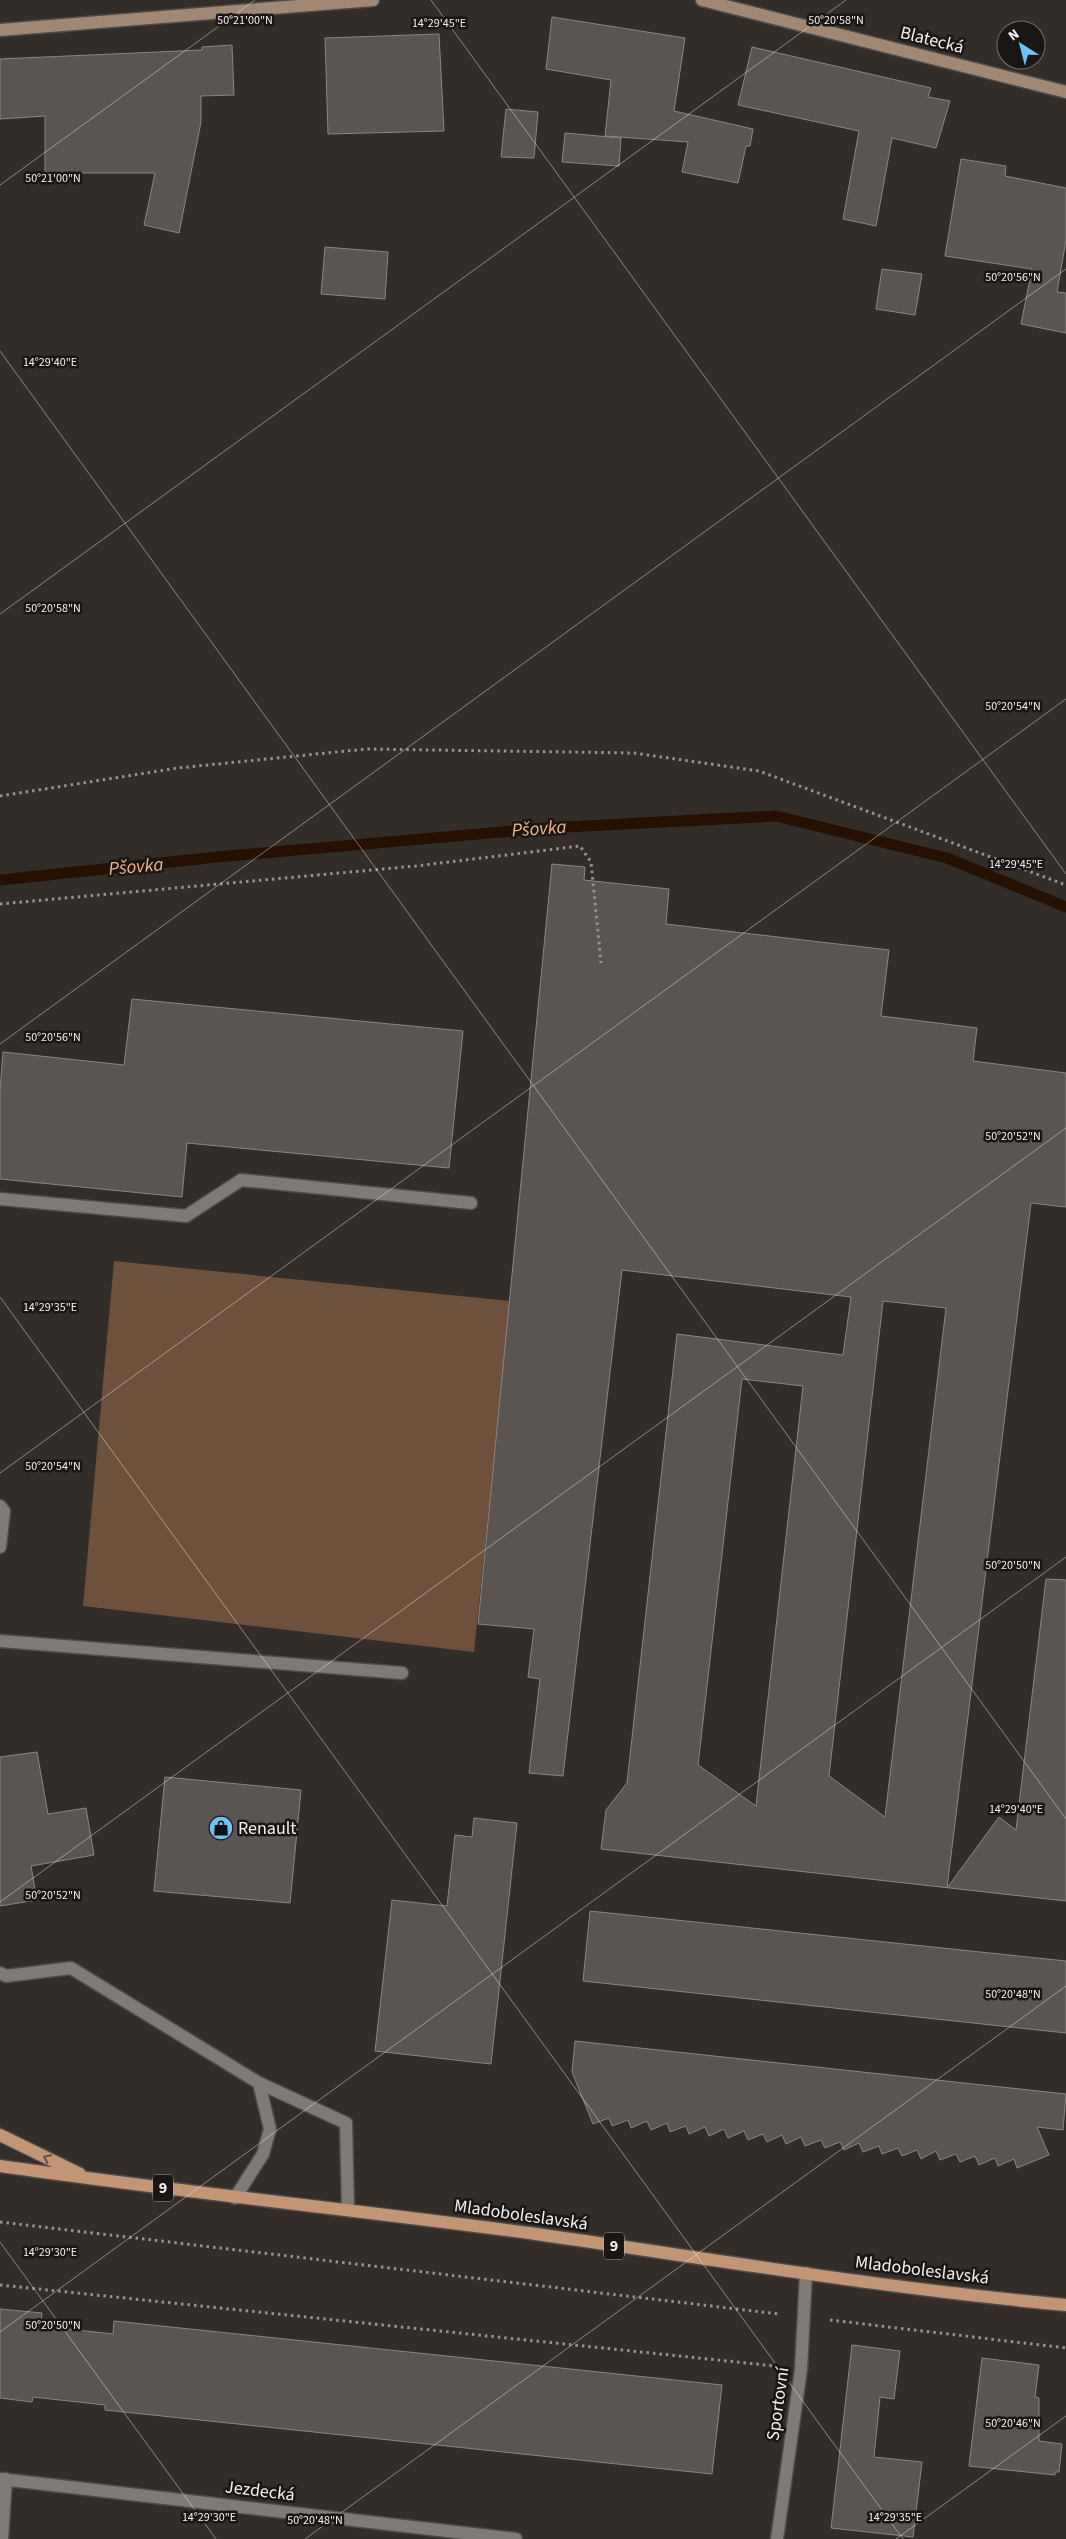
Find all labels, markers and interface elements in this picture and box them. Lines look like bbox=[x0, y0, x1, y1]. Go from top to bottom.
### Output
text: 50°21'00"N bbox=[217, 12, 273, 29]
text: 50°20'58"N bbox=[808, 12, 864, 29]
text: 14°29'45"E bbox=[412, 15, 466, 32]
street label: Blatecká bbox=[898, 20, 966, 60]
north arrow bbox=[996, 20, 1046, 70]
text: N bbox=[1004, 24, 1024, 46]
text: 50°21'00"N bbox=[25, 170, 81, 187]
text: 50°20'56"N bbox=[985, 269, 1041, 286]
text: 14°29'40"E bbox=[23, 354, 77, 371]
text: 50°20'58"N bbox=[25, 600, 81, 617]
text: 50°20'54"N bbox=[985, 698, 1041, 715]
water label: Pšovka bbox=[511, 814, 567, 844]
water label: Pšovka bbox=[107, 851, 165, 883]
text: 14°29'45"E bbox=[989, 856, 1043, 873]
text: 50°20'56"N bbox=[25, 1029, 81, 1046]
text: 50°20'52"N bbox=[985, 1128, 1041, 1145]
text: 14°29'35"E bbox=[23, 1299, 77, 1316]
text: 50°20'54"N bbox=[25, 1458, 81, 1475]
text: 50°20'50"N bbox=[985, 1557, 1041, 1574]
text: 14°29'40"E bbox=[989, 1801, 1043, 1818]
shop icon: Renault bbox=[208, 1815, 234, 1841]
place label: Renault bbox=[238, 1816, 296, 1841]
text: 50°20'52"N bbox=[25, 1887, 81, 1904]
text: 50°20'48"N bbox=[985, 1986, 1041, 2003]
one-way arrow bbox=[43, 2154, 52, 2164]
road number: 9 bbox=[153, 2174, 173, 2202]
street label: Mladoboleslavská bbox=[453, 2193, 589, 2237]
road number: 9 bbox=[604, 2232, 624, 2260]
text: 14°29'30"E bbox=[23, 2244, 77, 2261]
street label: Mladoboleslavská bbox=[854, 2249, 990, 2291]
text: 50°20'50"N bbox=[25, 2317, 81, 2334]
street label: Sportovní bbox=[760, 2365, 796, 2442]
text: 50°20'46"N bbox=[985, 2415, 1041, 2432]
street label: Jezdecká bbox=[224, 2474, 296, 2508]
text: 14°29'30"E bbox=[182, 2509, 236, 2526]
text: 14°29'35"E bbox=[868, 2509, 922, 2526]
text: 50°20'48"N bbox=[287, 2512, 343, 2529]

